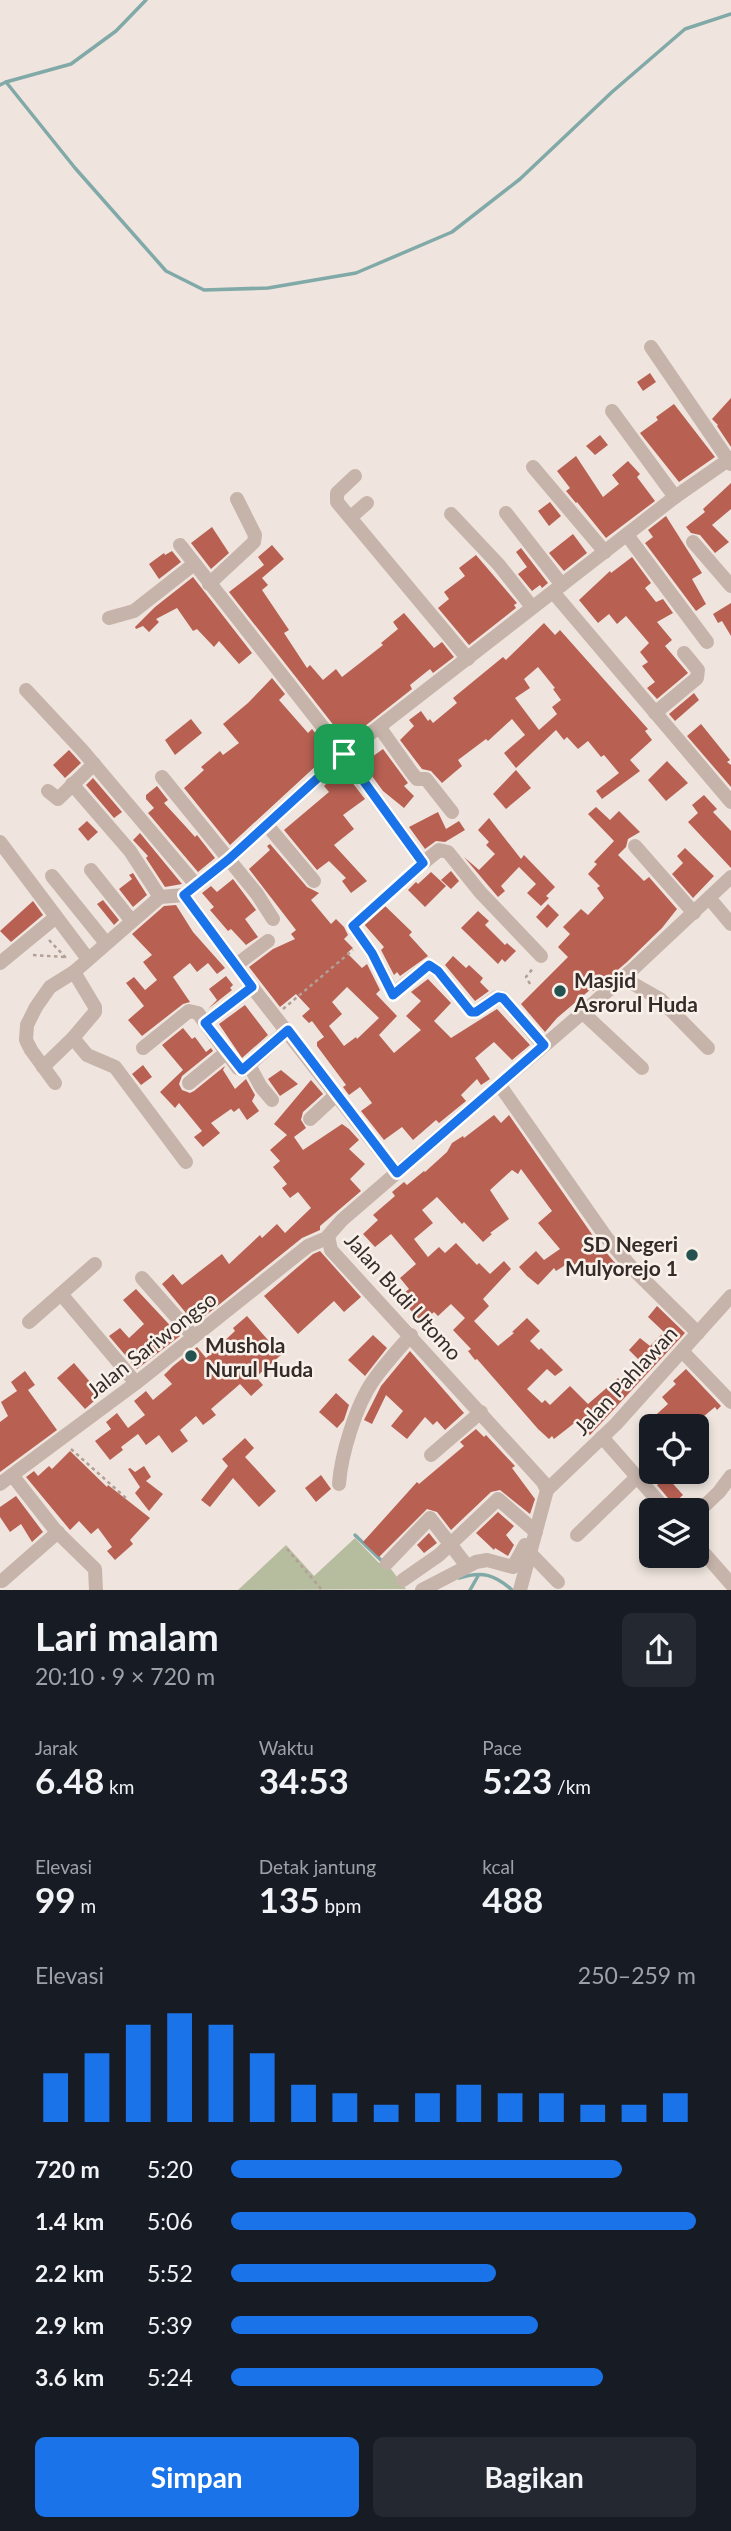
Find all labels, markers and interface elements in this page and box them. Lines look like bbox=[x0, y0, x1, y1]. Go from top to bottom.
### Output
pin bbox=[314, 724, 374, 784]
icon: arrive bbox=[325, 735, 363, 773]
place label: Masjid Asrorul Huda bbox=[573, 967, 698, 1016]
marker: Masjid Asrorul Huda bbox=[552, 983, 568, 999]
street label: Jalan Budi Utomo bbox=[340, 1227, 468, 1365]
place label: SD Negeri Mulyorejo 1 bbox=[565, 1231, 678, 1280]
marker: SD Negeri Mulyorejo 1 bbox=[684, 1247, 700, 1263]
street label: Jalan Sariwongso bbox=[81, 1286, 221, 1402]
street label: Jalan Pahlawan bbox=[568, 1320, 682, 1440]
place label: Mushola Nurul Huda bbox=[205, 1332, 313, 1381]
marker: Mushola Nurul Huda bbox=[183, 1348, 199, 1364]
map controls bbox=[639, 1414, 709, 1568]
button: locate bbox=[639, 1414, 709, 1484]
button: layers bbox=[639, 1498, 709, 1568]
text: Lari malam bbox=[35, 1613, 219, 1659]
button: share bbox=[622, 1613, 696, 1687]
text: 20:10 · 9 × 720 m bbox=[35, 1662, 215, 1690]
text: Jarak bbox=[35, 1736, 78, 1759]
text: Waktu bbox=[259, 1736, 314, 1759]
text: Pace bbox=[482, 1736, 522, 1759]
text: 6.48 bbox=[35, 1759, 104, 1801]
text: 34:53 bbox=[259, 1759, 349, 1801]
text: 5:23 bbox=[482, 1759, 552, 1801]
text: km bbox=[104, 1775, 134, 1798]
text: /km bbox=[552, 1775, 591, 1798]
text: Elevasi bbox=[35, 1855, 92, 1878]
text: Detak jantung bbox=[259, 1855, 376, 1878]
text: kcal bbox=[482, 1855, 514, 1878]
text: 99 bbox=[35, 1878, 76, 1920]
text: 135 bbox=[259, 1878, 320, 1920]
text: 488 bbox=[482, 1878, 543, 1920]
text: m bbox=[76, 1894, 96, 1917]
text: bpm bbox=[320, 1894, 361, 1917]
text: Elevasi bbox=[35, 1961, 104, 1989]
text: 250–259 m bbox=[578, 1961, 696, 1989]
text: 720 m bbox=[35, 2155, 100, 2183]
text: 5:20 bbox=[147, 2155, 193, 2183]
text: 1.4 km bbox=[35, 2207, 104, 2235]
text: 5:06 bbox=[147, 2207, 193, 2235]
text: 2.2 km bbox=[35, 2259, 104, 2287]
text: 5:52 bbox=[147, 2259, 193, 2287]
text: 2.9 km bbox=[35, 2311, 104, 2339]
text: 5:39 bbox=[147, 2311, 193, 2339]
text: 3.6 km bbox=[35, 2363, 104, 2391]
text: 5:24 bbox=[147, 2363, 193, 2391]
button: Simpan bbox=[35, 2437, 359, 2517]
button: Bagikan bbox=[373, 2437, 696, 2517]

